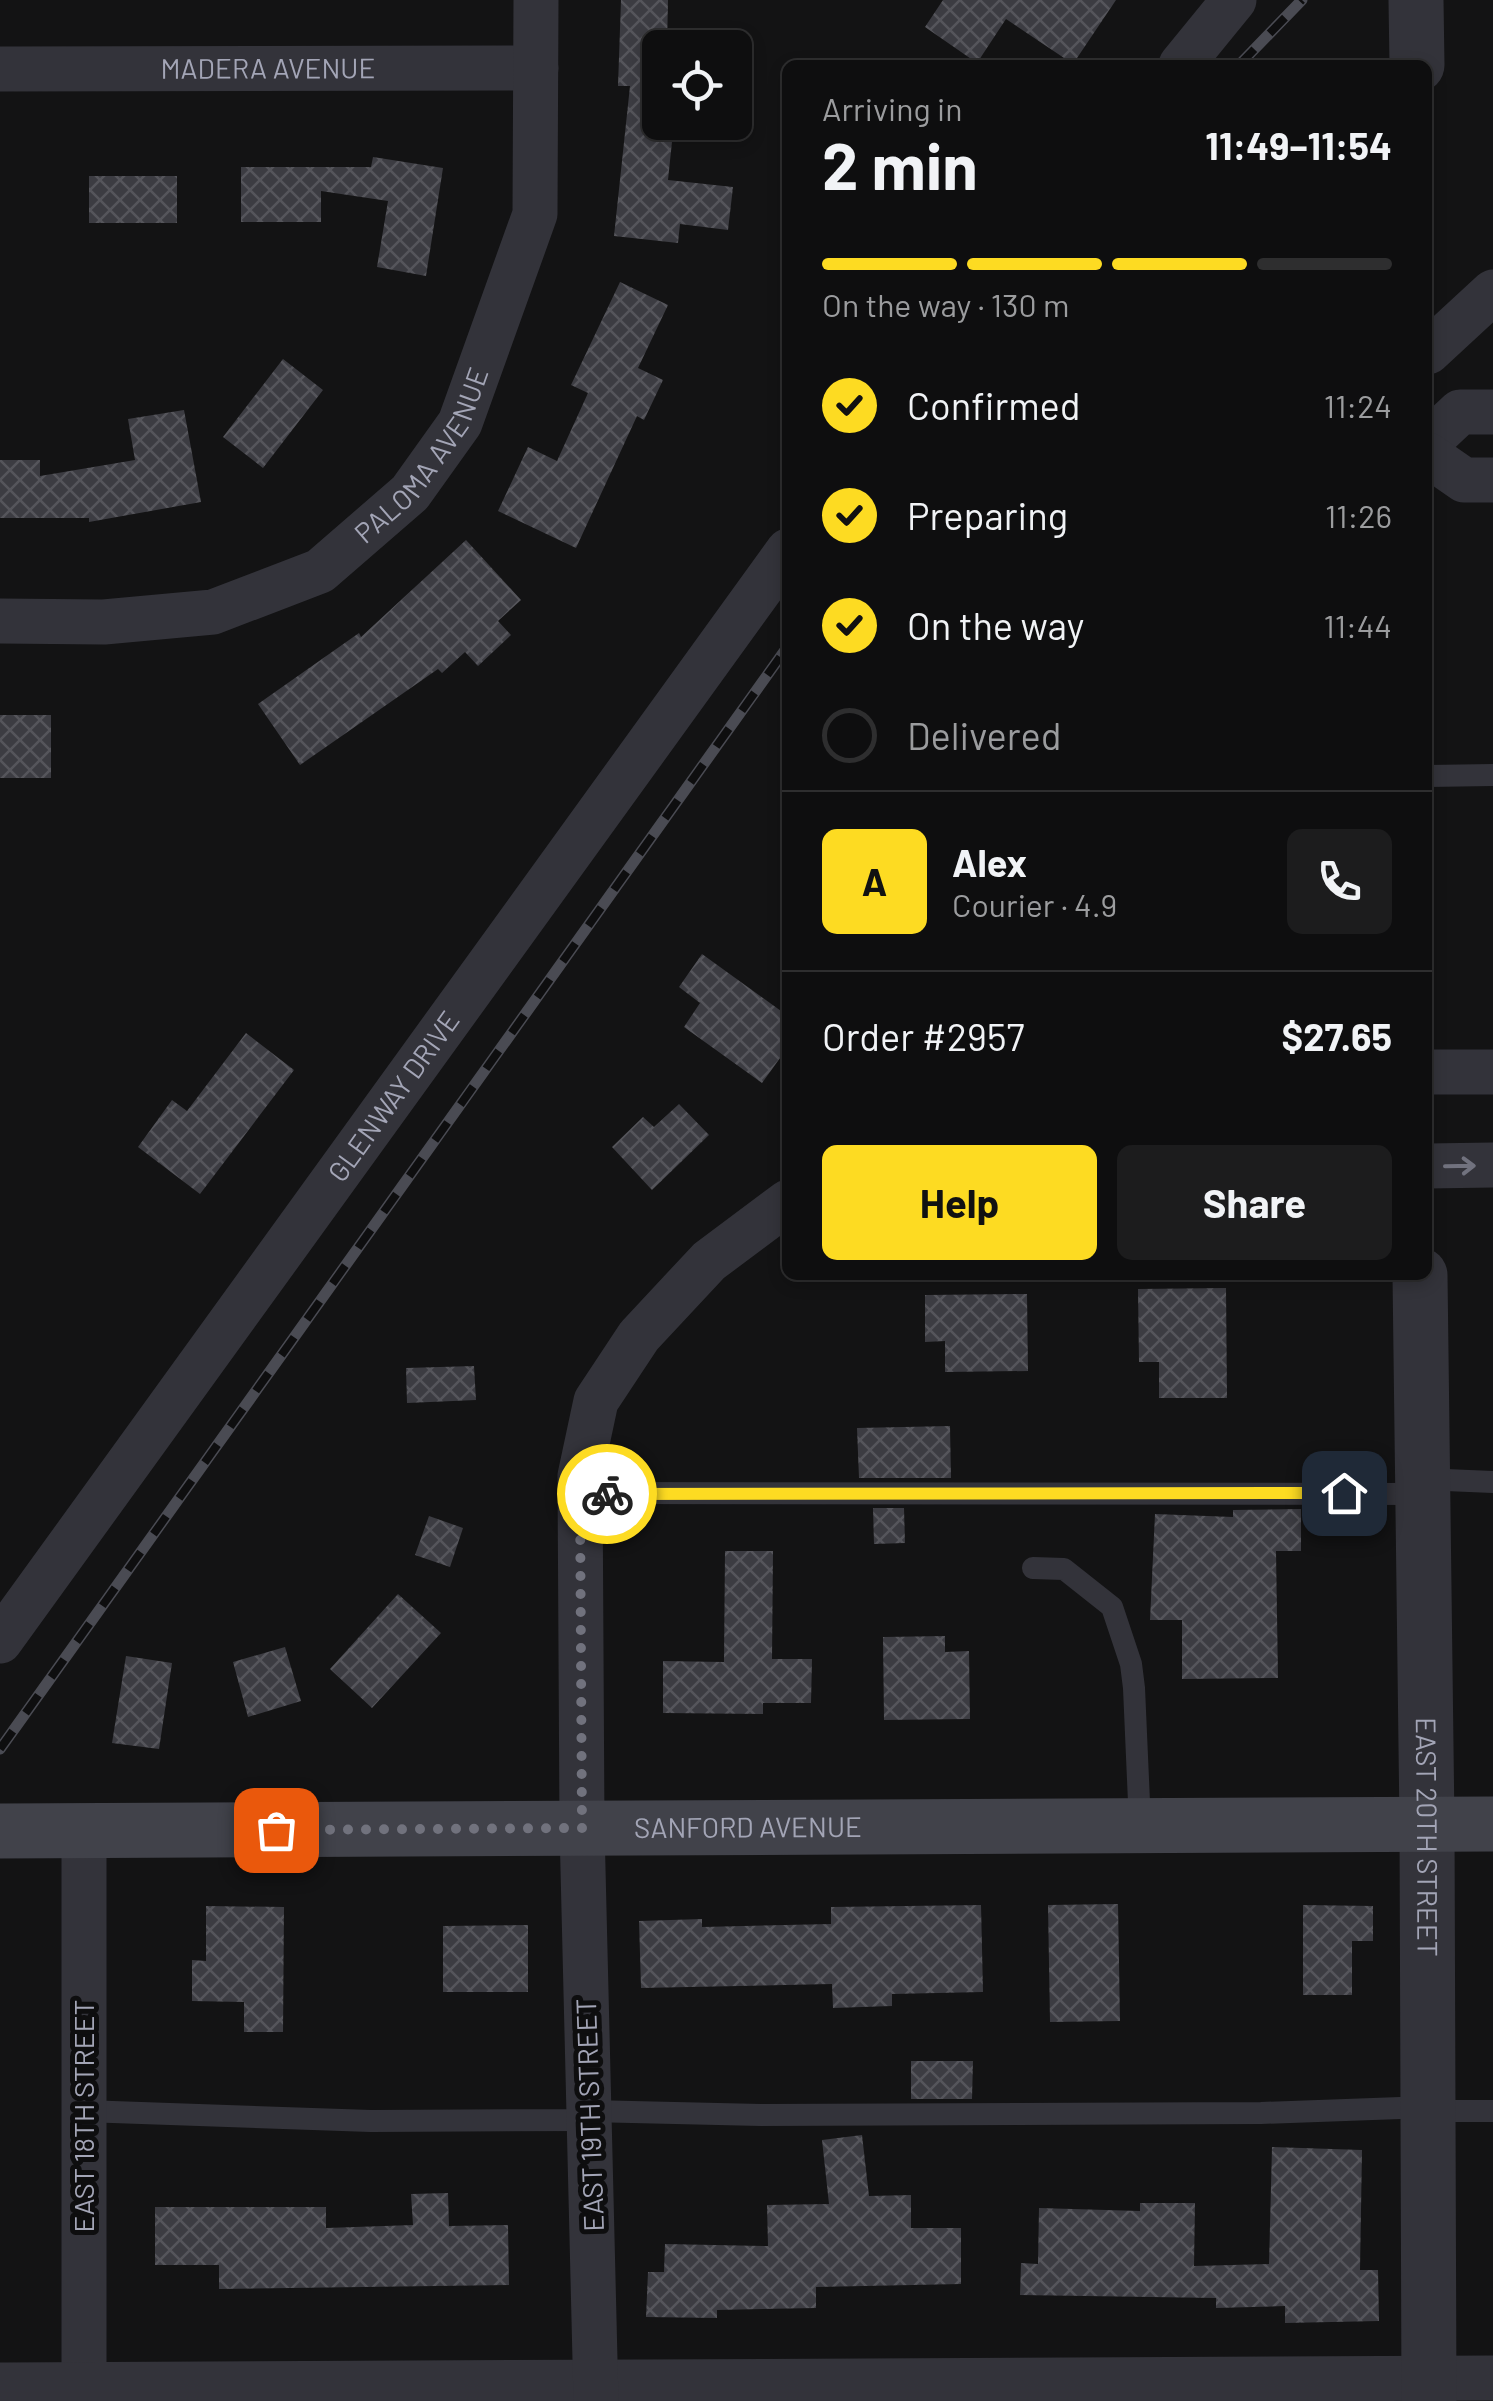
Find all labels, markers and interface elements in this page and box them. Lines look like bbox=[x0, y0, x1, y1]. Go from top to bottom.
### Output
map controls bbox=[642, 30, 752, 140]
button: locate bbox=[642, 30, 752, 140]
street label: MADERA AVENUE bbox=[161, 50, 375, 85]
text: Arriving in bbox=[822, 89, 962, 127]
text: 11:49–11:54 bbox=[1205, 122, 1392, 168]
text: 2 min bbox=[822, 125, 978, 203]
text: On the way · 130 m bbox=[822, 285, 1069, 323]
street label: PALOMA AVENUE bbox=[347, 363, 495, 550]
icon: check bbox=[822, 378, 877, 433]
text: Confirmed bbox=[907, 382, 1080, 428]
text: 11:24 bbox=[1324, 386, 1392, 424]
icon: check bbox=[822, 488, 877, 543]
text: Preparing bbox=[907, 492, 1068, 538]
text: 11:26 bbox=[1325, 496, 1392, 534]
icon: check bbox=[822, 598, 877, 653]
text: On the way bbox=[907, 602, 1084, 648]
text: 11:44 bbox=[1323, 606, 1392, 644]
text: Delivered bbox=[907, 712, 1061, 758]
button: phone bbox=[1287, 829, 1392, 934]
text: Alex bbox=[952, 839, 1027, 885]
text: A bbox=[862, 858, 887, 904]
text: Courier · 4.9 bbox=[952, 885, 1117, 923]
street label: GLENWAY DRIVE bbox=[320, 1004, 466, 1188]
text: Order #2957 bbox=[822, 1013, 1024, 1059]
text: $27.65 bbox=[1281, 1013, 1392, 1059]
button: Help bbox=[822, 1145, 1097, 1260]
button: Share bbox=[1117, 1145, 1392, 1260]
one-way arrow bbox=[1444, 1156, 1476, 1175]
courier bbox=[557, 1444, 657, 1544]
pin bbox=[1302, 1451, 1387, 1536]
icon: home bbox=[1317, 1466, 1372, 1521]
icon: bike bbox=[580, 1467, 635, 1522]
street label: EAST 20TH STREET bbox=[1410, 1717, 1445, 1957]
pin bbox=[234, 1788, 319, 1873]
icon: bag bbox=[249, 1803, 304, 1858]
street label: SANFORD AVENUE bbox=[634, 1809, 862, 1844]
street label: EAST 19TH STREET bbox=[568, 1998, 610, 2232]
street label: EAST 18TH STREET bbox=[66, 1999, 100, 2233]

